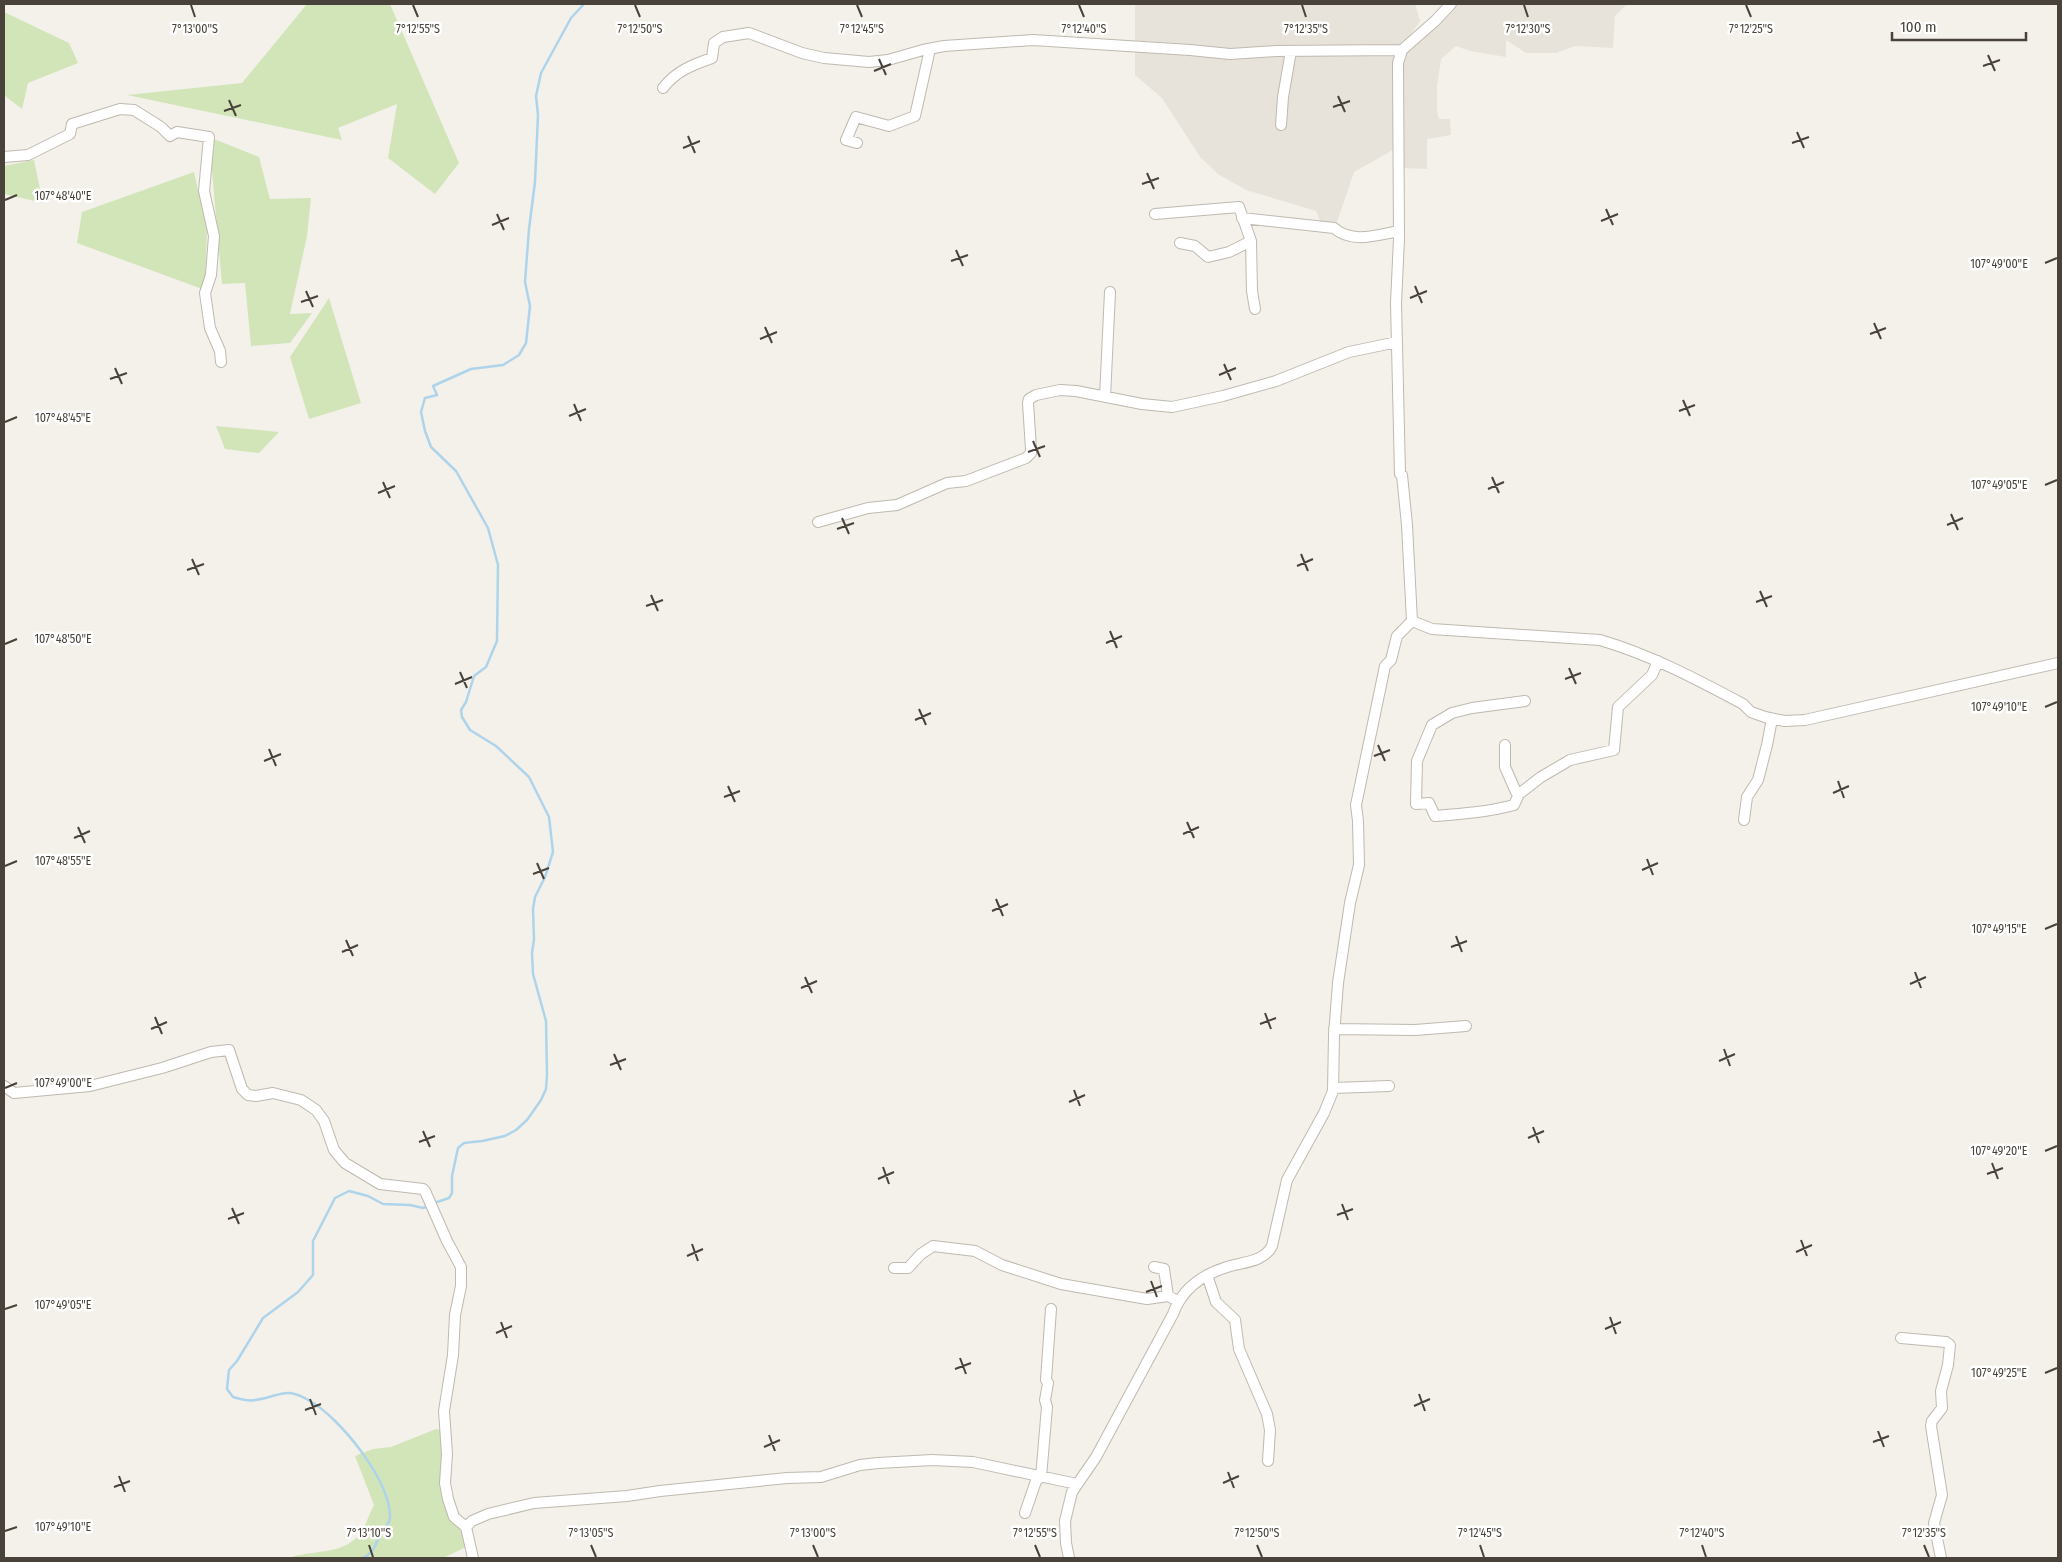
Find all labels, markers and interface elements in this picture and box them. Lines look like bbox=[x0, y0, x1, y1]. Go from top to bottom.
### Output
scale bar bbox=[1892, 10, 2026, 42]
text: 100 m bbox=[1900, 18, 1937, 36]
text: 7°13'00"S bbox=[172, 22, 218, 36]
text: 7°12'55"S bbox=[396, 22, 440, 36]
text: 7°12'50"S bbox=[617, 22, 663, 36]
text: 7°12'45"S bbox=[840, 22, 884, 36]
text: 7°12'40"S bbox=[1062, 22, 1107, 36]
text: 7°12'35"S bbox=[1284, 22, 1328, 36]
text: 7°12'30"S bbox=[1505, 22, 1551, 36]
text: 7°12'25"S bbox=[1729, 22, 1773, 36]
text: 107°48'40"E bbox=[34, 189, 92, 203]
text: 107°49'00"E bbox=[1970, 257, 2028, 271]
text: 107°48'45"E bbox=[35, 411, 91, 425]
text: 107°49'05"E bbox=[1971, 478, 2028, 492]
text: 107°48'50"E bbox=[34, 632, 92, 646]
text: 107°49'10"E bbox=[1971, 700, 2027, 714]
text: 107°48'55"E bbox=[35, 854, 91, 868]
text: 107°49'15"E bbox=[1971, 922, 2027, 936]
text: 107°49'00"E bbox=[34, 1076, 92, 1090]
text: 107°49'20"E bbox=[1971, 1144, 2028, 1158]
text: 107°49'05"E bbox=[35, 1298, 92, 1312]
text: 107°49'25"E bbox=[1971, 1366, 2027, 1380]
text: 107°49'10"E bbox=[35, 1520, 91, 1534]
text: 7°13'10"S bbox=[347, 1526, 391, 1540]
text: 7°13'05"S bbox=[569, 1526, 613, 1540]
text: 7°13'00"S bbox=[790, 1526, 836, 1540]
text: 7°12'55"S bbox=[1013, 1526, 1057, 1540]
text: 7°12'50"S bbox=[1234, 1526, 1280, 1540]
text: 7°12'45"S bbox=[1458, 1526, 1502, 1540]
text: 7°12'40"S bbox=[1680, 1526, 1725, 1540]
text: 7°12'35"S bbox=[1902, 1526, 1946, 1540]

